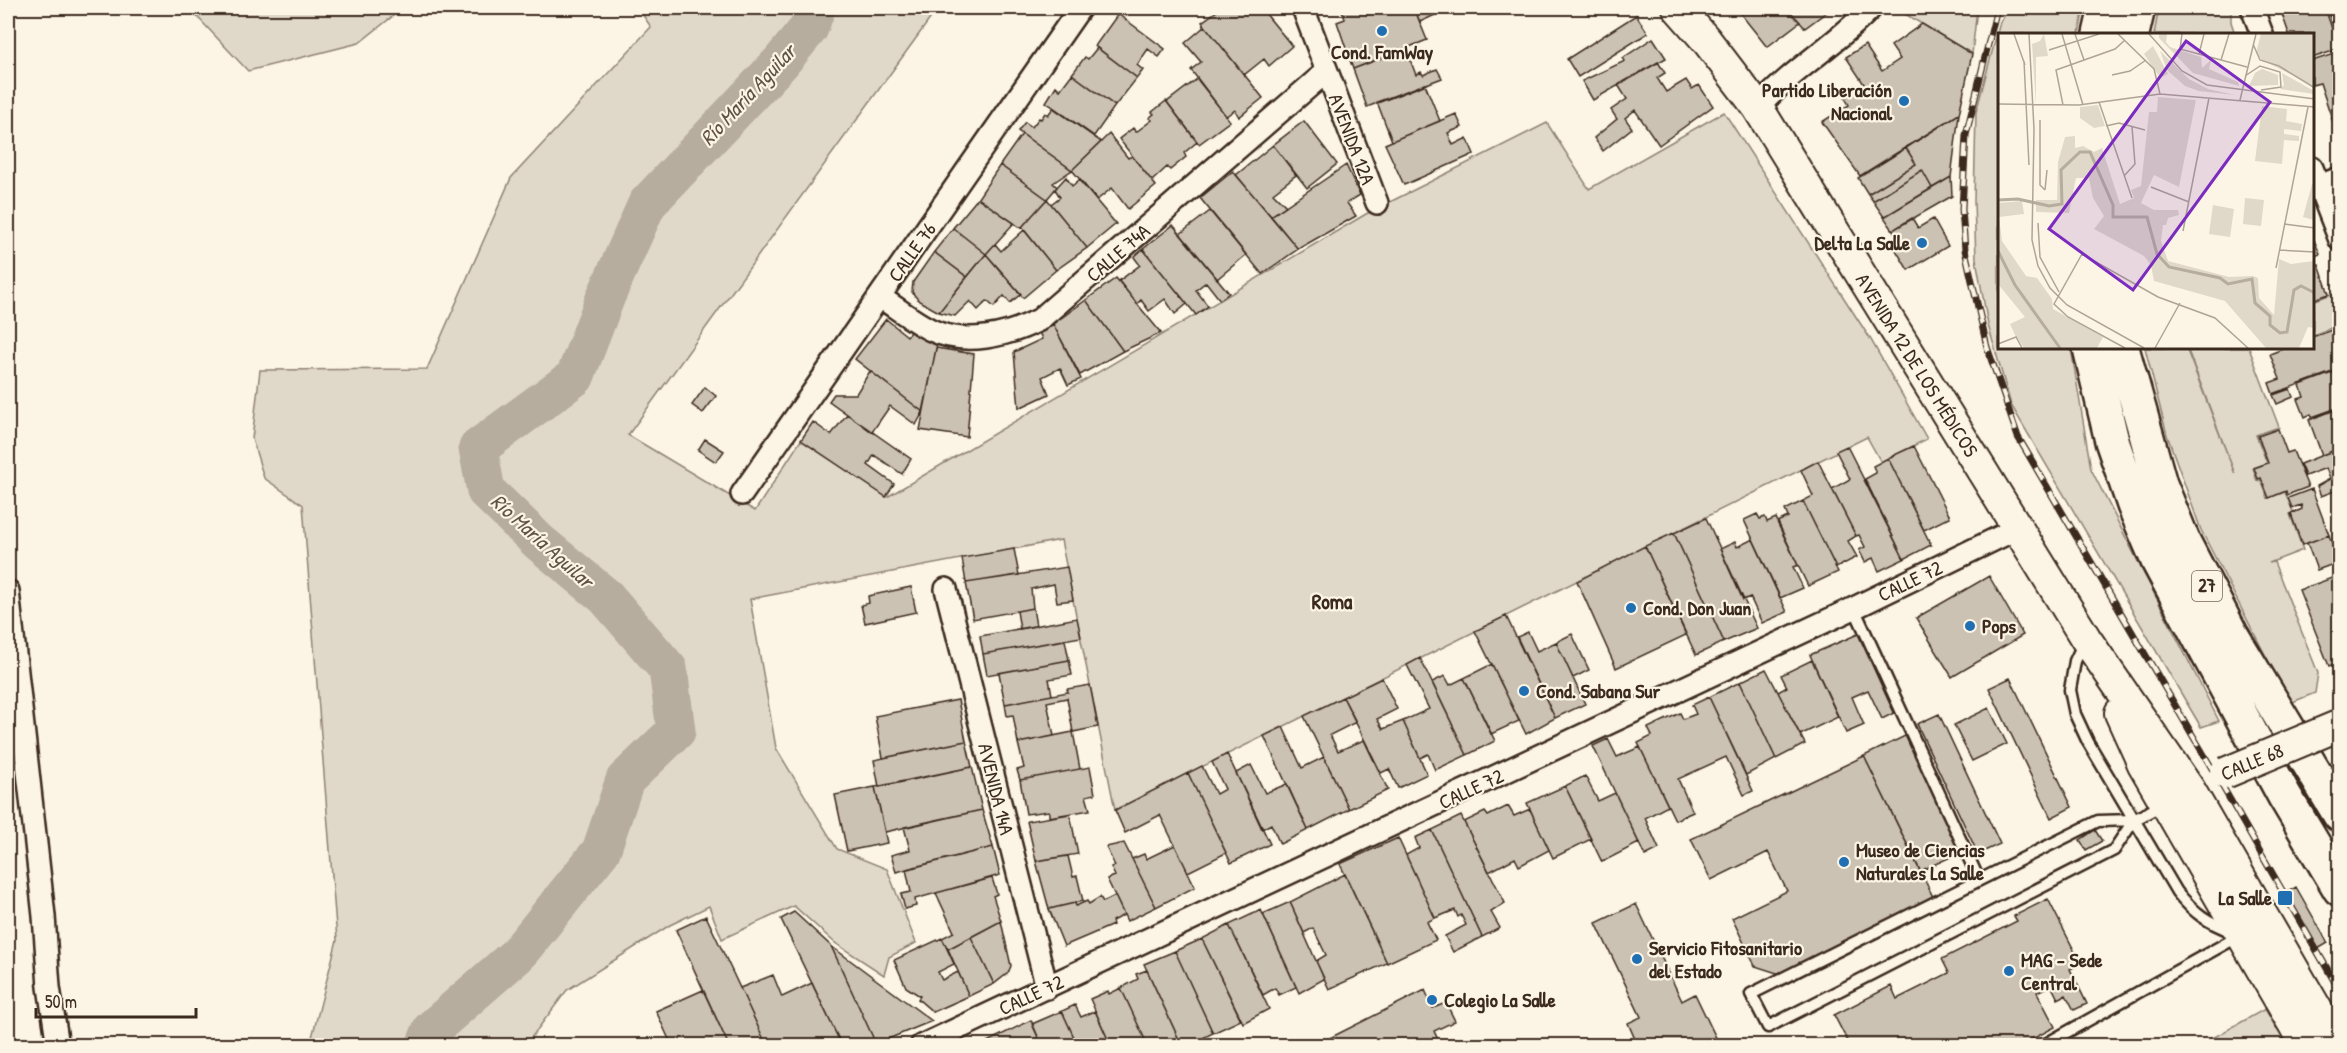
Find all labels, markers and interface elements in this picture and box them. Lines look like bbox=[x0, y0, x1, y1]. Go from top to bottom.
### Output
marker: Cond. FamWay bbox=[1375, 24, 1389, 38]
inset map bbox=[1998, 33, 2314, 350]
water label: Río María Aguilar bbox=[693, 36, 804, 152]
place label: Cond. FamWay bbox=[1331, 38, 1434, 66]
place label: Partido Liberación Nacional bbox=[1762, 76, 1893, 126]
street label: AVENIDA 12A bbox=[1323, 89, 1382, 188]
marker: Partido Liberación Nacional bbox=[1897, 94, 1911, 108]
street label: CALLE 76 bbox=[881, 217, 942, 287]
street label: CALLE 74A bbox=[1080, 217, 1155, 288]
place label: Delta La Salle bbox=[1814, 229, 1910, 256]
marker: Delta La Salle bbox=[1915, 236, 1929, 250]
street label: AVENIDA 12 DE LOS MÉDICOS bbox=[1850, 268, 1985, 462]
water label: Río María Aguilar bbox=[485, 487, 602, 596]
street label: CALLE 72 bbox=[1873, 553, 1947, 608]
road number: 27 bbox=[2192, 571, 2222, 601]
district label: Roma bbox=[1312, 587, 1353, 616]
place label: Cond. Don Juan bbox=[1643, 594, 1751, 621]
marker: Cond. Don Juan bbox=[1624, 601, 1638, 615]
place label: Pops bbox=[1982, 612, 2016, 640]
marker: Pops bbox=[1963, 619, 1977, 633]
place label: Cond. Sabana Sur bbox=[1536, 677, 1660, 704]
marker: Cond. Sabana Sur bbox=[1517, 684, 1531, 698]
street label: CALLE 68 bbox=[2216, 736, 2287, 787]
street label: AVENIDA 14A bbox=[972, 740, 1021, 838]
street label: CALLE 72 bbox=[1434, 762, 1508, 815]
place label: Museo de Ciencias Naturales La Salle bbox=[1856, 836, 1985, 886]
marker: Museo de Ciencias Naturales La Salle bbox=[1837, 855, 1851, 869]
place label: La Salle bbox=[2219, 884, 2272, 911]
marker: La Salle bbox=[2276, 889, 2294, 907]
place label: Servicio Fitosanitario del Estado bbox=[1649, 934, 1802, 984]
place label: MAG - Sede Central bbox=[2021, 946, 2102, 996]
marker: Servicio Fitosanitario del Estado bbox=[1630, 952, 1644, 966]
marker: MAG - Sede Central bbox=[2002, 964, 2016, 978]
street label: CALLE 72 bbox=[994, 968, 1068, 1021]
scale bar bbox=[36, 981, 196, 1019]
place label: Colegio La Salle bbox=[1444, 986, 1556, 1014]
text: 50 m bbox=[45, 989, 77, 1014]
marker: Colegio La Salle bbox=[1425, 993, 1439, 1007]

